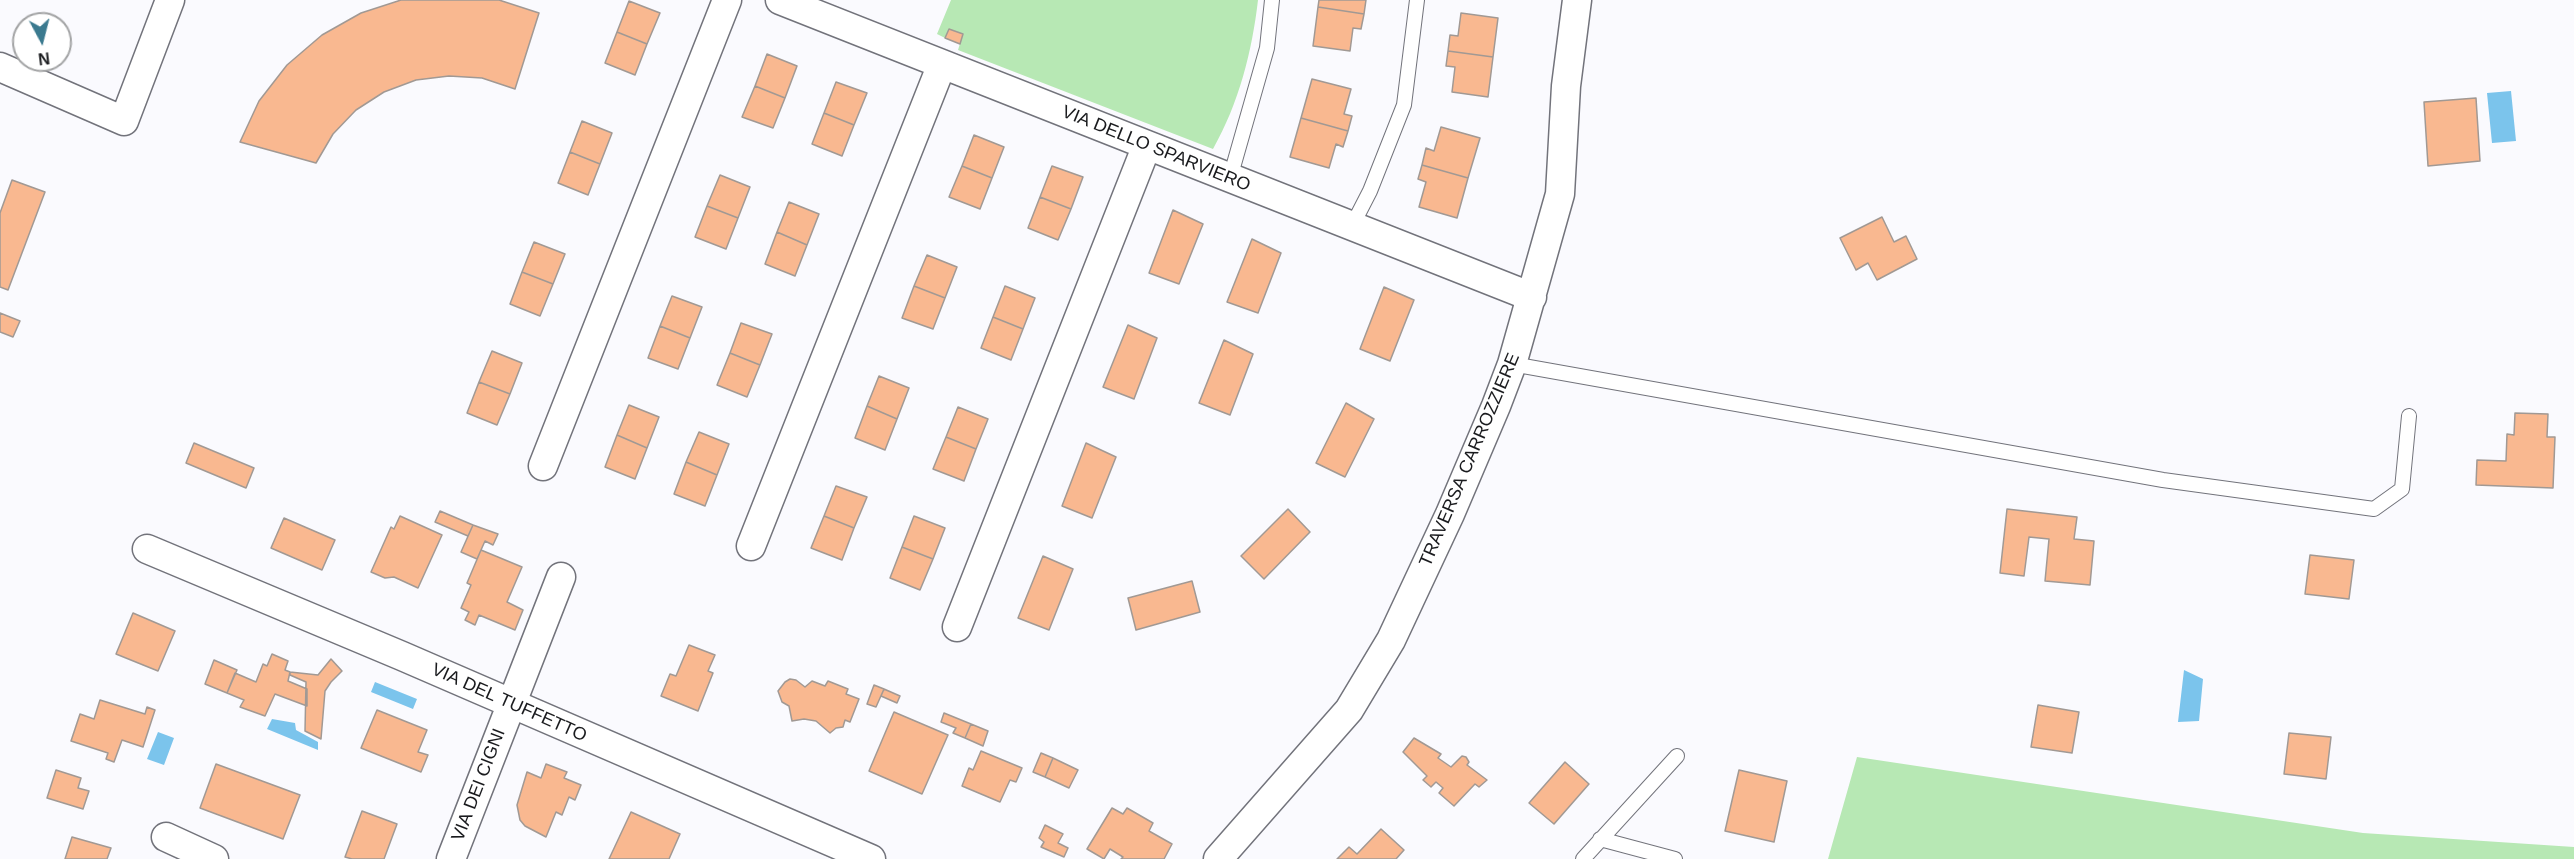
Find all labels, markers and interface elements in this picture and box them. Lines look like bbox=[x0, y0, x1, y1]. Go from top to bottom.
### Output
north arrow bbox=[12, 12, 72, 72]
text: N bbox=[37, 49, 51, 68]
street label: VIA DELLO SPARVIERO bbox=[1059, 101, 1253, 197]
street label: TRAVERSA CARROZZIERE bbox=[1415, 350, 1525, 570]
street label: VIA DEL TUFFETTO bbox=[428, 659, 590, 747]
street label: VIA DEI CIGNI bbox=[448, 726, 510, 844]

